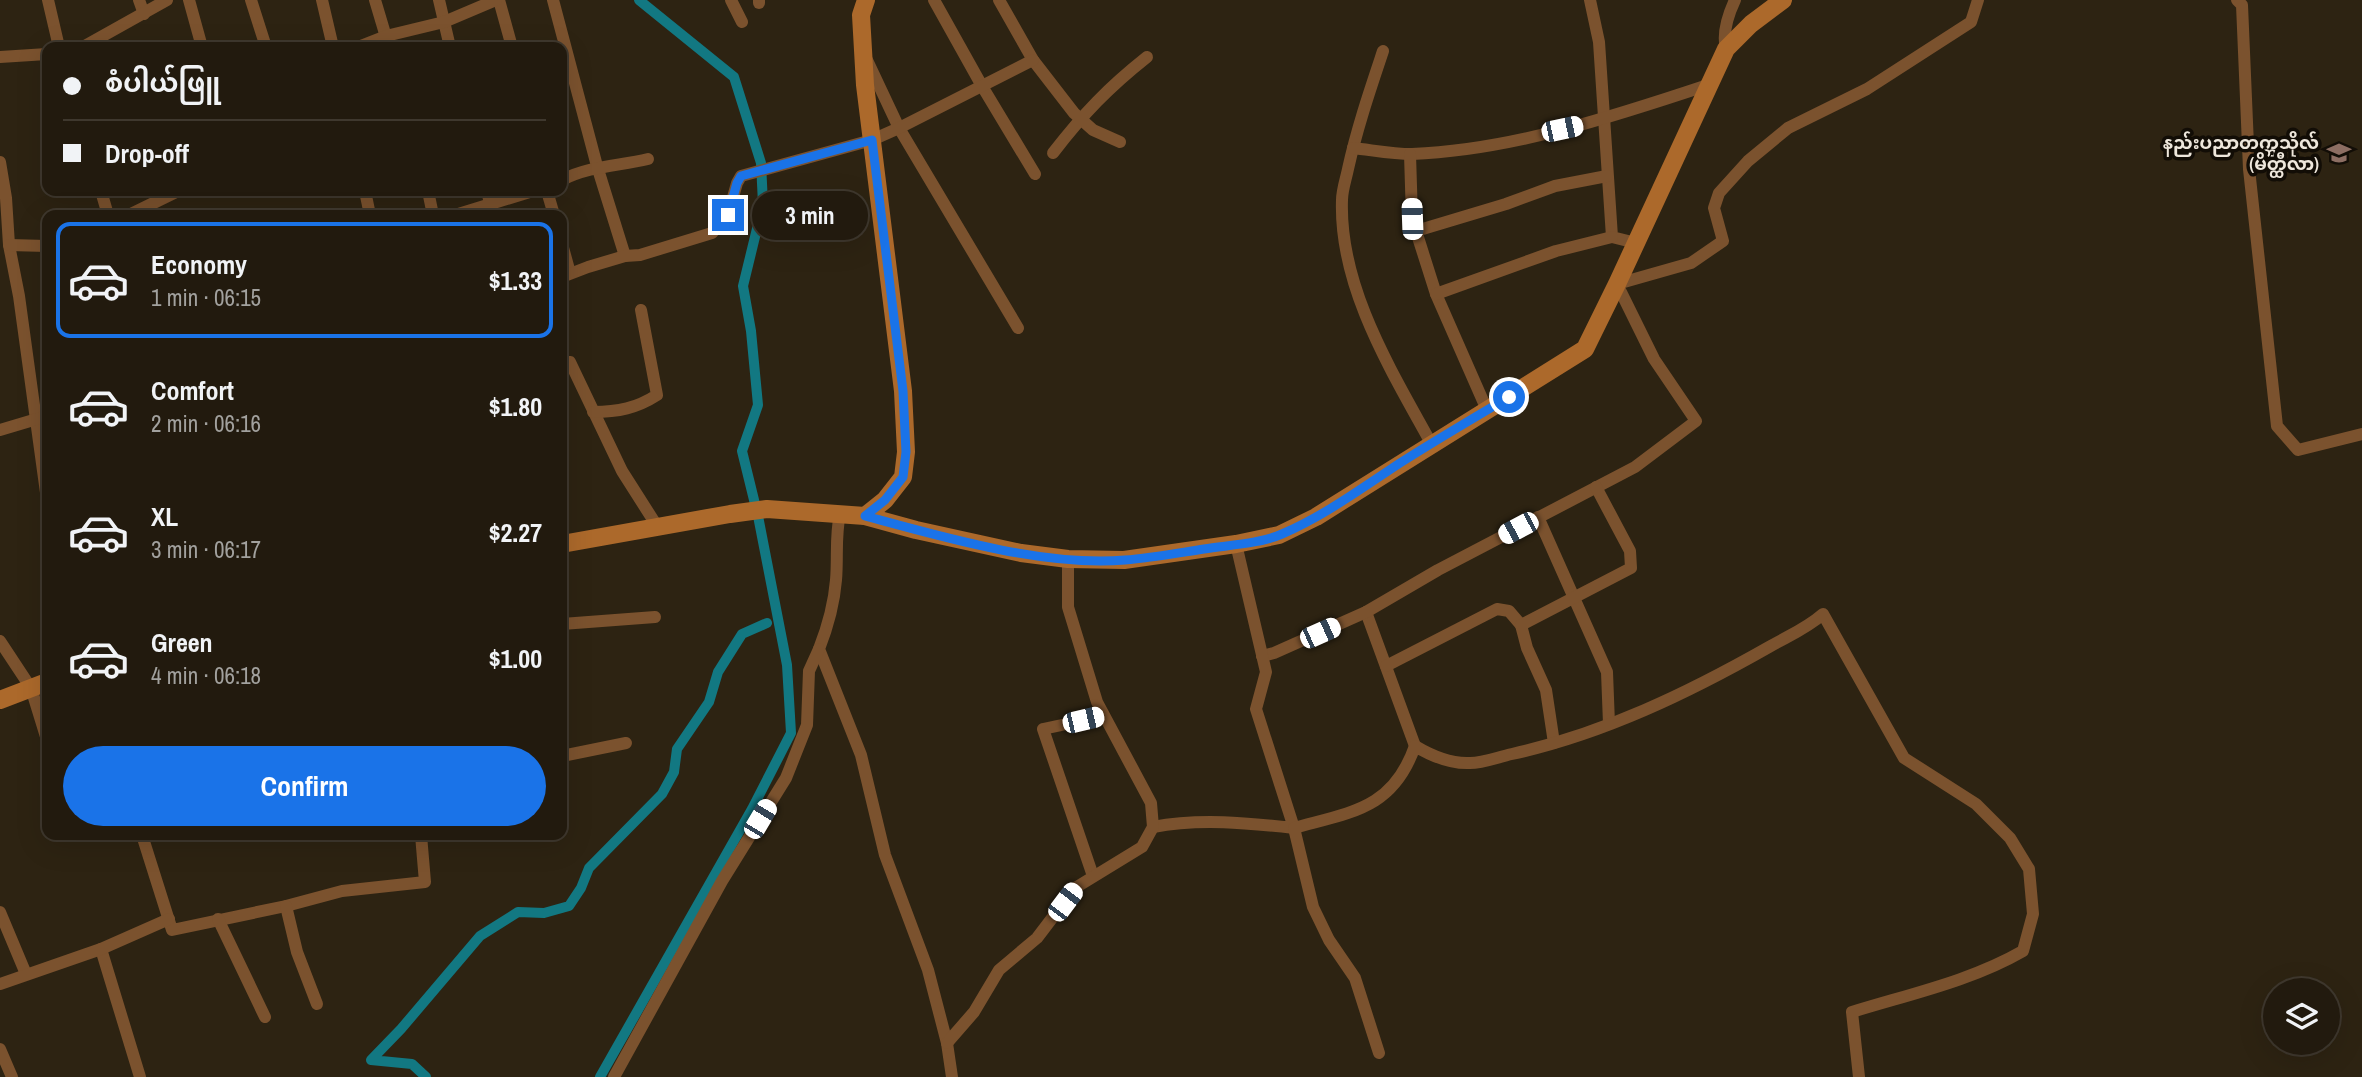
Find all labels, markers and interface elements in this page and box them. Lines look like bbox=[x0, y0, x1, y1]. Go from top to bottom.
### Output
text: စံပါယ်ဖြူ bbox=[105, 65, 221, 100]
car bbox=[1540, 114, 1585, 144]
place label: နည်းပညာတက္ကသိုလ် (မိတ္ထီလာ) bbox=[2163, 130, 2319, 178]
text: Drop-off bbox=[105, 136, 189, 171]
school or university icon: နည်းပညာတက္ကသိုလ် (မိတ္ထီလာ) bbox=[2325, 139, 2353, 167]
callout: 3 min bbox=[752, 190, 868, 240]
car bbox=[1401, 198, 1424, 240]
route end bbox=[712, 199, 744, 231]
text: 3 min bbox=[785, 200, 835, 231]
text: Economy bbox=[151, 247, 247, 282]
icon: car bbox=[67, 249, 130, 312]
text: $1.33 bbox=[489, 263, 542, 298]
text: 1 min · 06:15 bbox=[151, 282, 261, 313]
text: Comfort bbox=[151, 373, 234, 408]
icon: car bbox=[67, 375, 130, 438]
route start bbox=[1493, 381, 1525, 413]
text: $1.80 bbox=[489, 389, 542, 424]
text: 2 min · 06:16 bbox=[151, 408, 261, 439]
text: XL bbox=[151, 499, 178, 534]
icon: car bbox=[67, 501, 130, 564]
car bbox=[1495, 509, 1542, 547]
text: $2.27 bbox=[489, 515, 542, 550]
text: 3 min · 06:17 bbox=[151, 534, 261, 565]
car bbox=[1297, 615, 1344, 651]
text: Green bbox=[151, 625, 213, 660]
icon: car bbox=[67, 627, 130, 690]
text: $1.00 bbox=[489, 641, 542, 676]
text: 4 min · 06:18 bbox=[151, 660, 261, 691]
car bbox=[1061, 705, 1106, 735]
button: Confirm bbox=[63, 746, 546, 826]
car bbox=[741, 796, 780, 842]
car bbox=[1044, 879, 1087, 925]
map controls bbox=[2263, 978, 2340, 1055]
button: layers bbox=[2263, 978, 2340, 1055]

